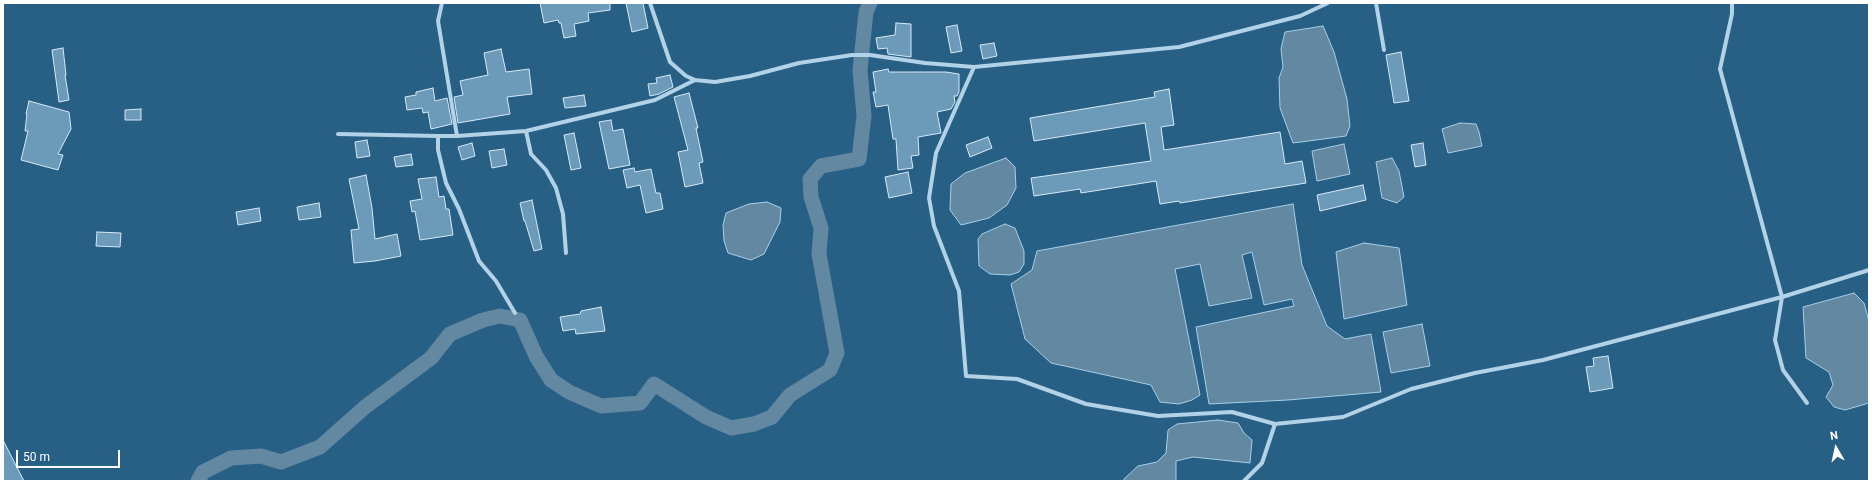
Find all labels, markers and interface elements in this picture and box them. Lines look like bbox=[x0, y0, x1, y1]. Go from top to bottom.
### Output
north arrow bbox=[1816, 428, 1856, 468]
text: N bbox=[1829, 429, 1839, 443]
scale bar bbox=[18, 442, 122, 468]
text: 50 m bbox=[23, 450, 50, 464]

